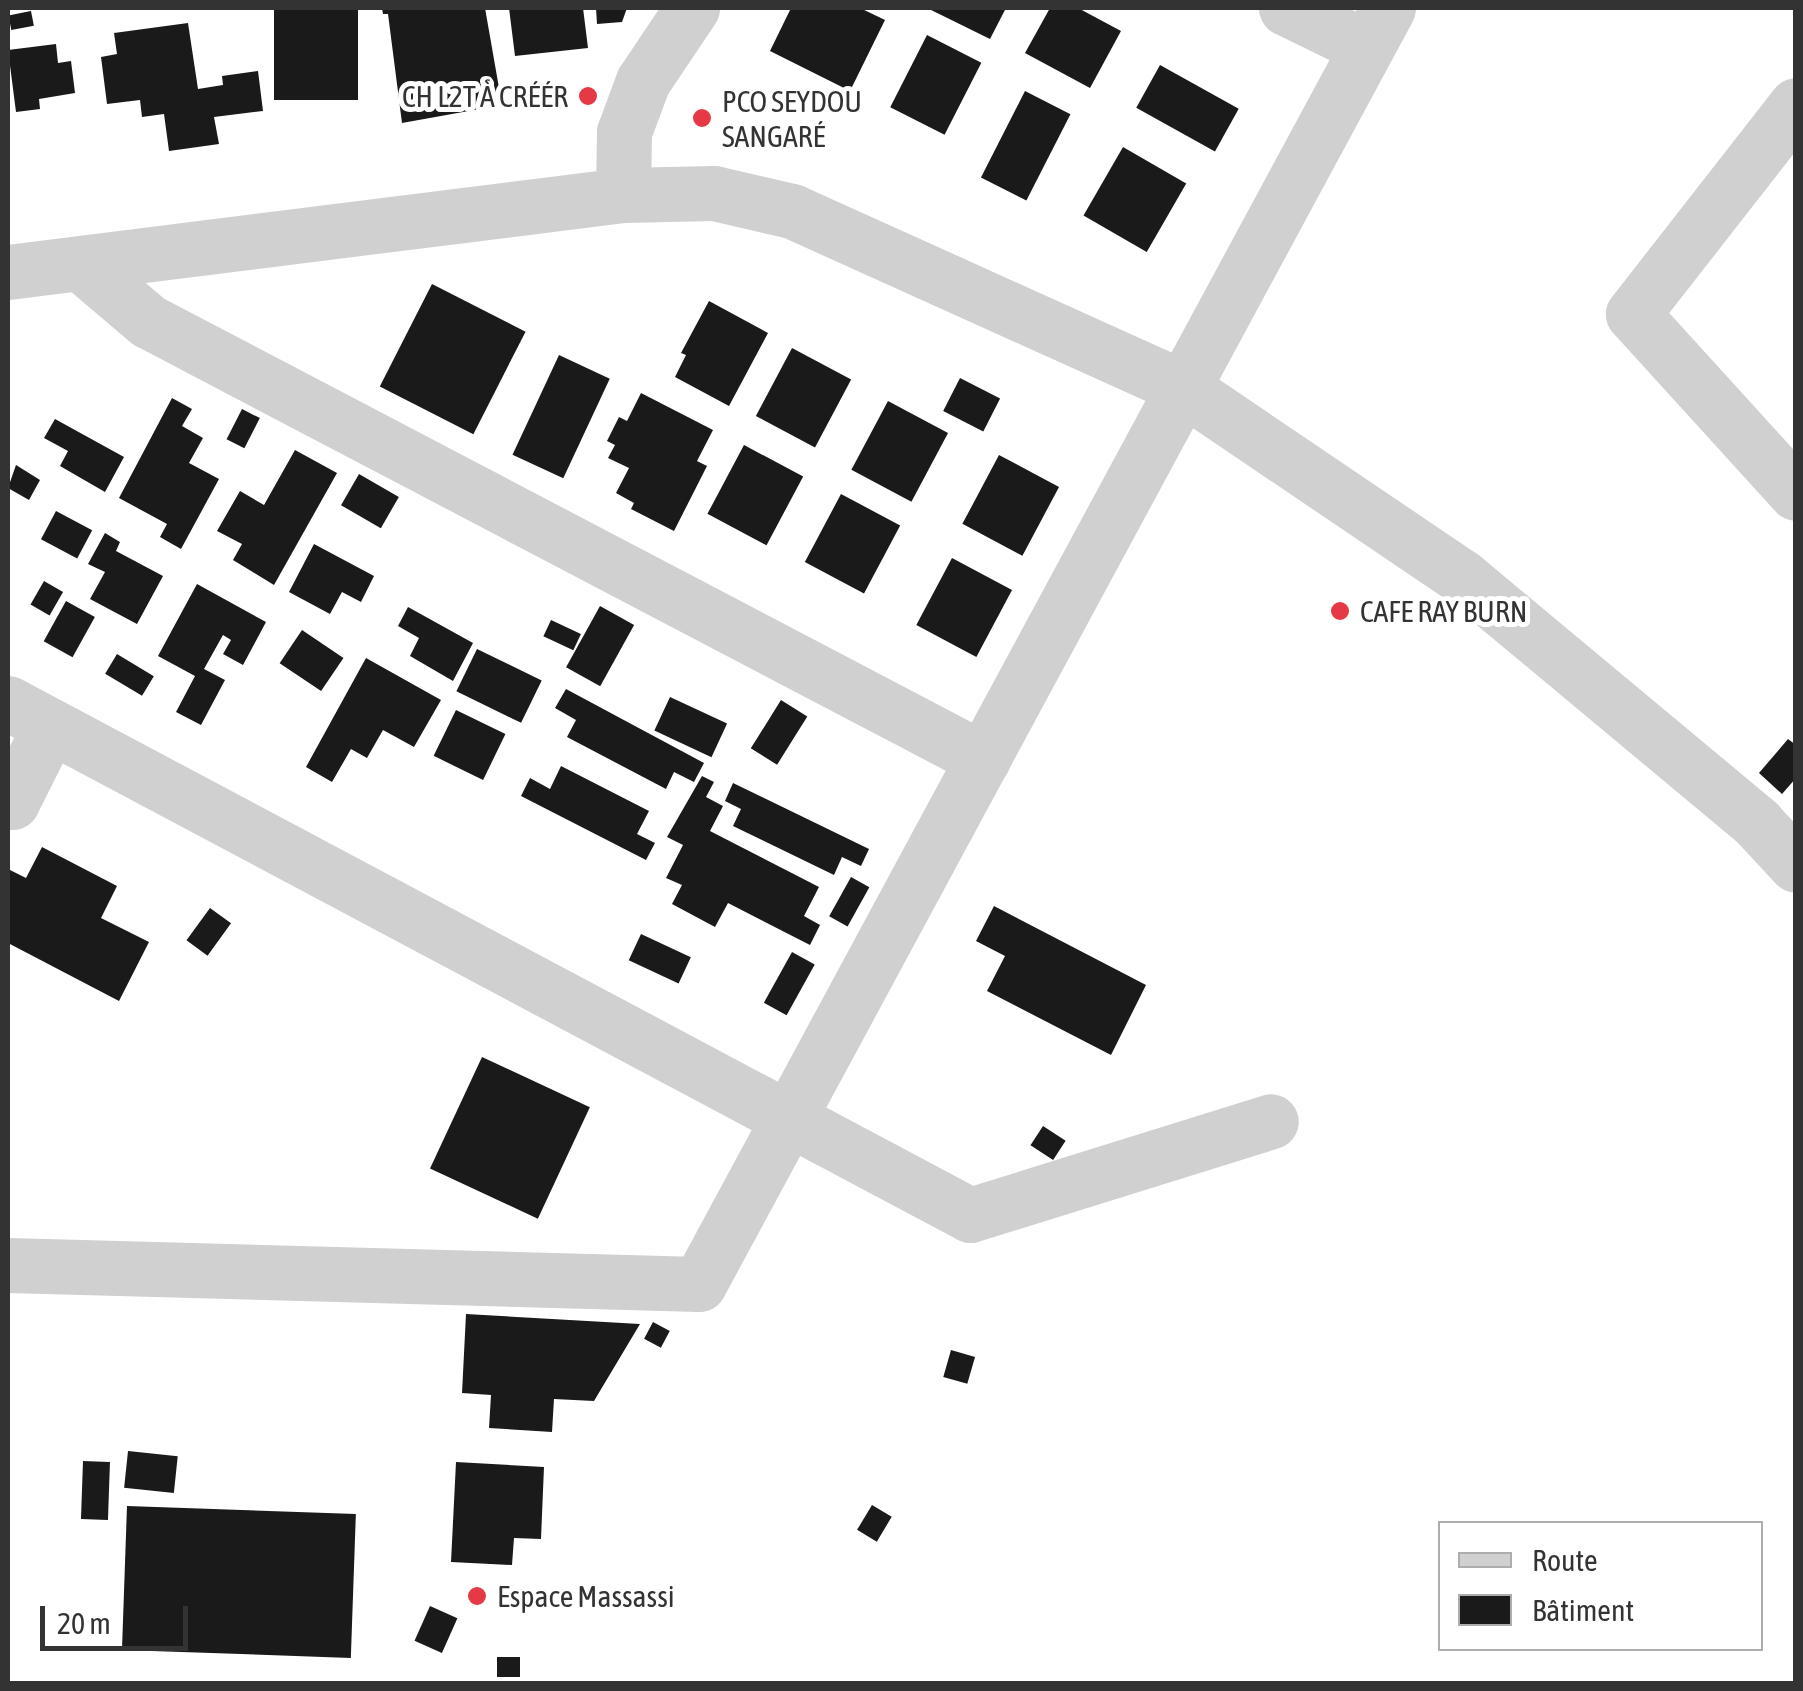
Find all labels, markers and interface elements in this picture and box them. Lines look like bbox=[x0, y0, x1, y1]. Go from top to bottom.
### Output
place label: CH L2T À CRÉÉR bbox=[402, 78, 568, 114]
place label: PCO SEYDOU SANGARÉ bbox=[722, 83, 862, 154]
marker: CH L2T À CRÉÉR bbox=[577, 85, 599, 107]
marker: PCO SEYDOU SANGARÉ bbox=[691, 107, 713, 129]
place label: CAFE RAY BURN bbox=[1360, 593, 1527, 629]
marker: CAFE RAY BURN bbox=[1329, 600, 1351, 622]
legend bbox=[1438, 1521, 1763, 1651]
text: Route bbox=[1532, 1543, 1598, 1577]
place label: Espace Massassi bbox=[497, 1578, 675, 1614]
marker: Espace Massassi bbox=[466, 1585, 488, 1607]
scale bar bbox=[45, 1586, 192, 1648]
text: Bâtiment bbox=[1532, 1593, 1634, 1627]
text: 20 m bbox=[57, 1606, 111, 1640]

